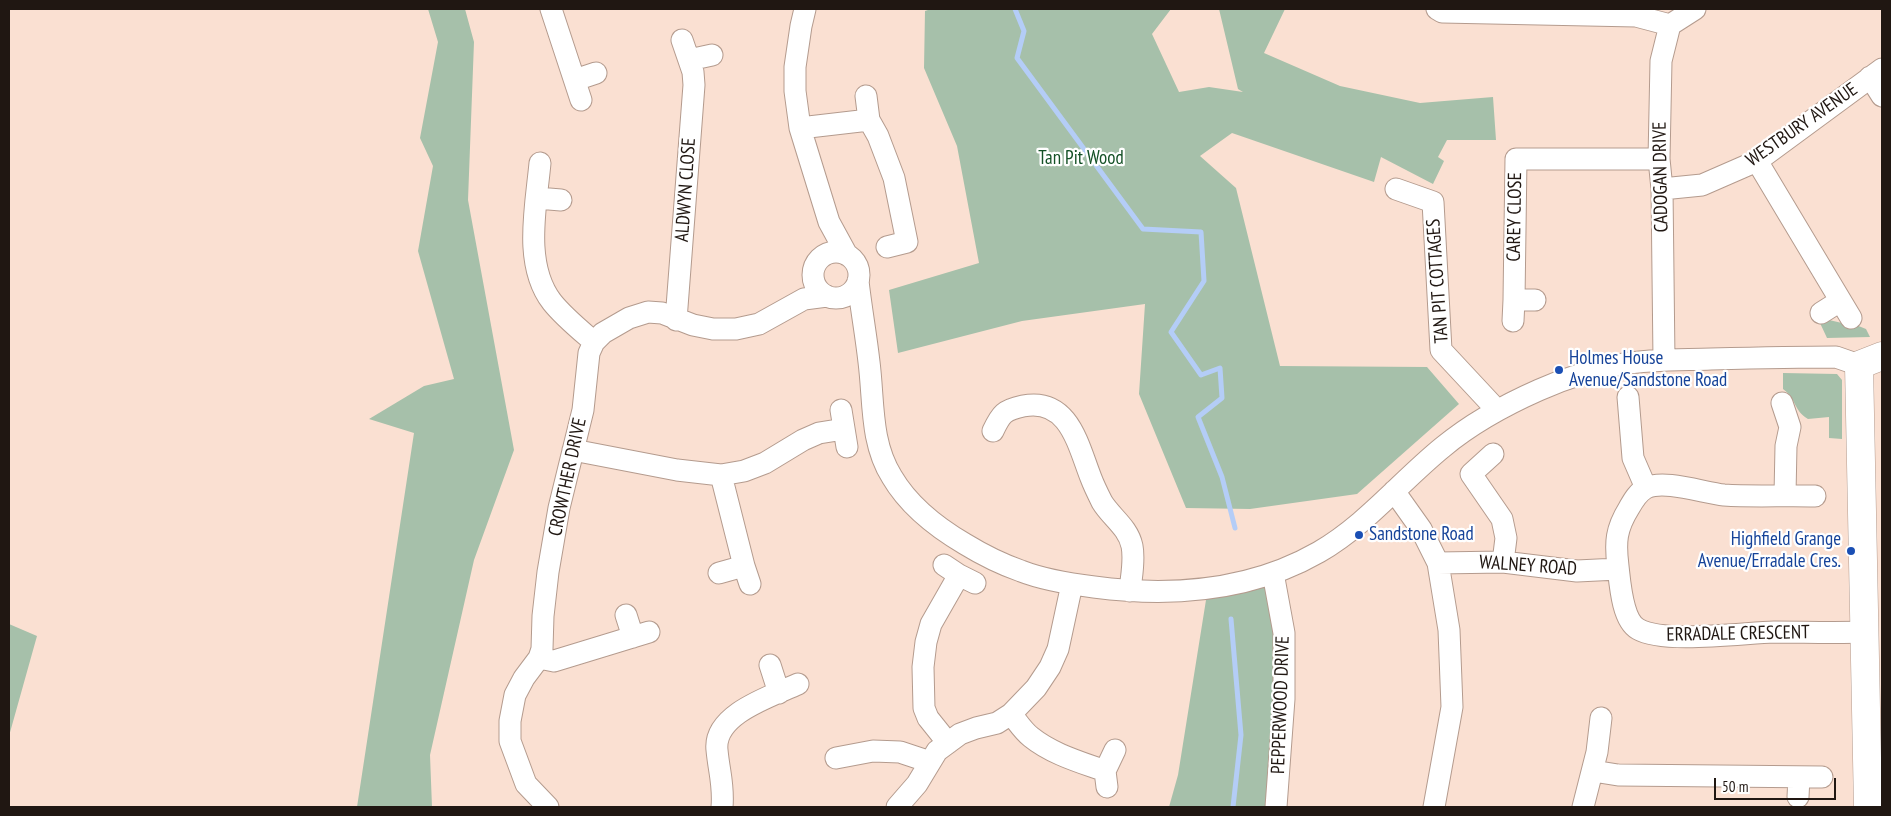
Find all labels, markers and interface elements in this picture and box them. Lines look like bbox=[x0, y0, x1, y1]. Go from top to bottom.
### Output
street label: WESTBURY AVENUE bbox=[1742, 78, 1862, 172]
street label: CADOGAN DRIVE bbox=[1649, 121, 1673, 233]
street label: ALDWYN CLOSE bbox=[671, 137, 701, 243]
park label: Tan Pit Wood bbox=[1038, 148, 1124, 170]
street label: CAREY CLOSE bbox=[1503, 172, 1527, 262]
street label: TAN PIT COTTAGES bbox=[1422, 218, 1454, 344]
place label: Holmes House Avenue/Sandstone Road bbox=[1569, 348, 1727, 392]
marker: Holmes House Avenue/Sandstone Road bbox=[1553, 364, 1565, 376]
street label: CROWTHER DRIVE bbox=[544, 416, 592, 538]
place label: Sandstone Road bbox=[1369, 524, 1474, 546]
marker: Sandstone Road bbox=[1353, 529, 1365, 541]
place label: Highfield Grange Avenue/Erradale Cres. bbox=[1698, 529, 1841, 573]
marker: Highfield Grange Avenue/Erradale Cres. bbox=[1845, 545, 1857, 557]
street label: WALNEY ROAD bbox=[1478, 551, 1578, 581]
street label: ERRADALE CRESCENT bbox=[1666, 621, 1810, 647]
street label: PEPPERWOOD DRIVE bbox=[1267, 635, 1295, 775]
scale bar bbox=[1716, 768, 1838, 800]
text: 50 m bbox=[1722, 777, 1748, 796]

